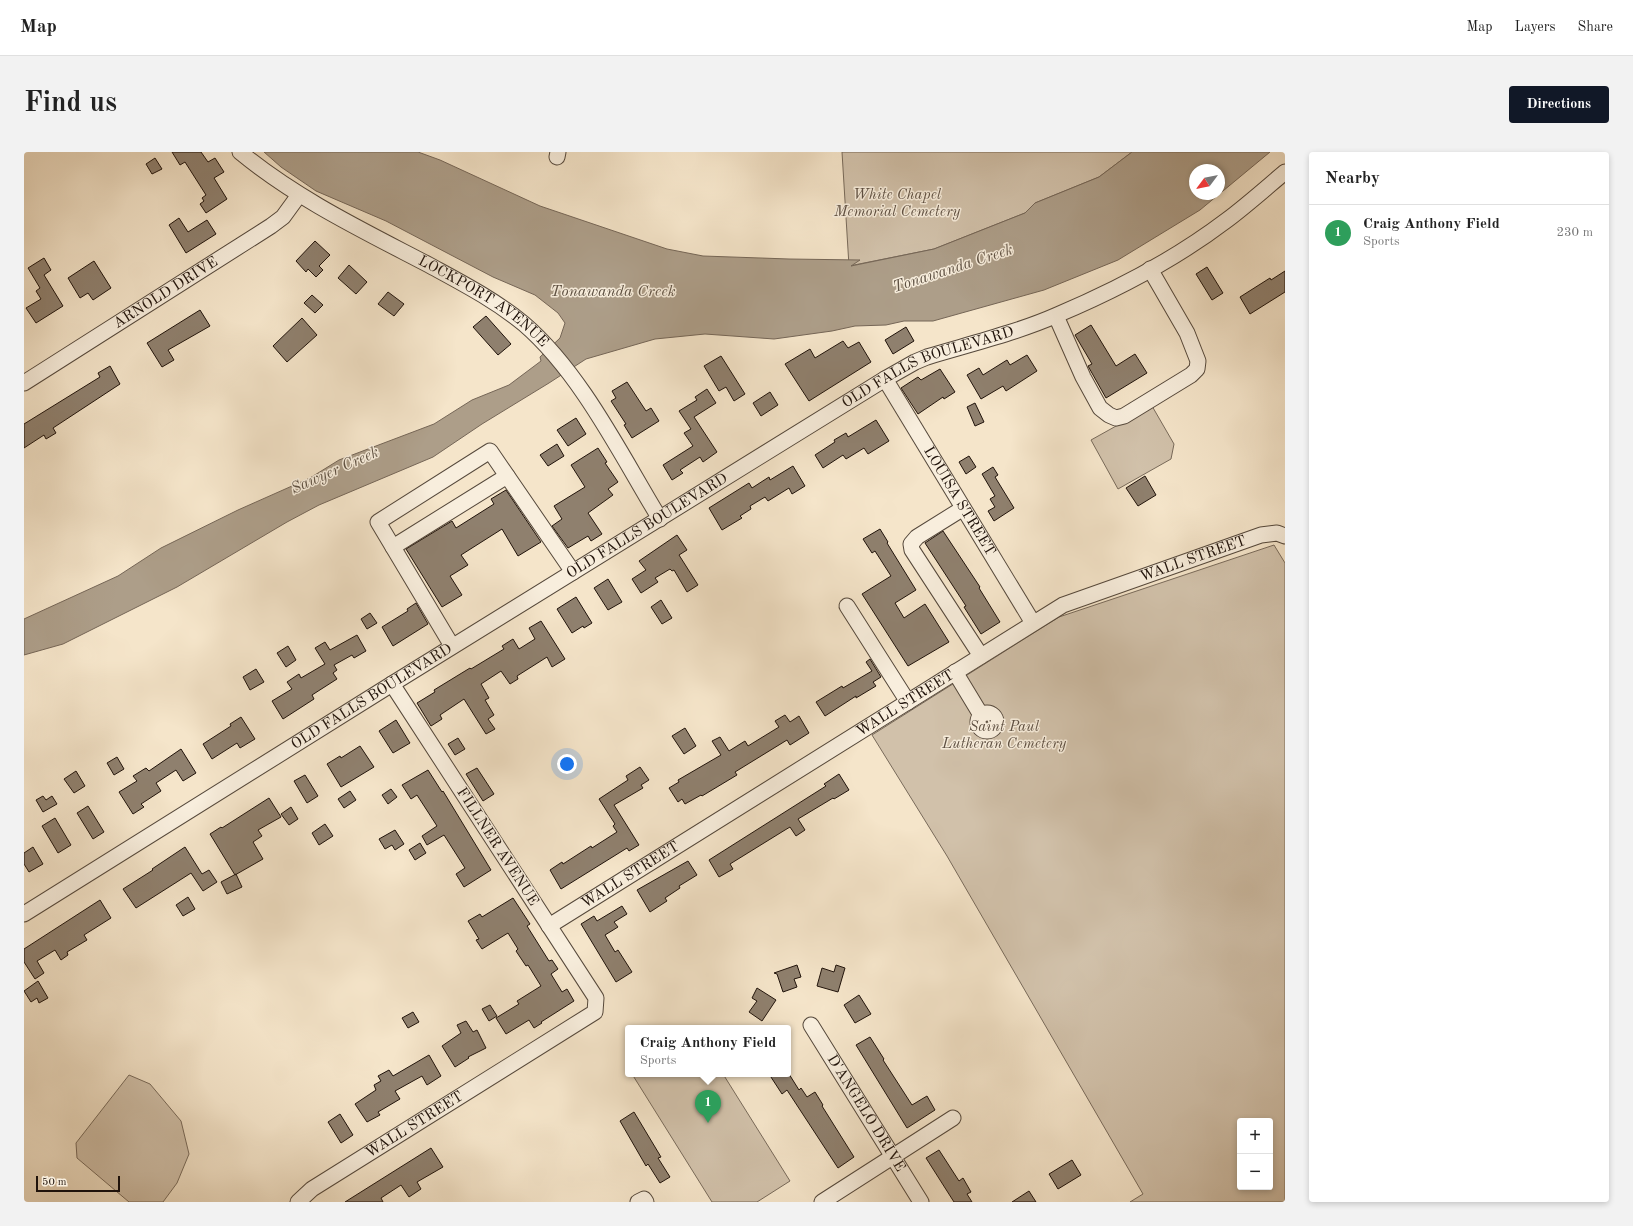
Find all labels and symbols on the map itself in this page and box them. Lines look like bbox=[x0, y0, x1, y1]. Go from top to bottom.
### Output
north arrow bbox=[1189, 164, 1225, 200]
park label: White Chapel Memorial Cemetery bbox=[833, 188, 960, 220]
water label: Tonawanda Creek bbox=[891, 242, 1015, 296]
street label: LOCKPORT AVENUE bbox=[416, 253, 551, 350]
street label: ARNOLD DRIVE bbox=[111, 254, 221, 332]
water label: Tonawanda Creek bbox=[550, 284, 676, 300]
street label: OLD FALLS BOULEVARD bbox=[840, 324, 1016, 411]
water label: Sawyer Creek bbox=[289, 444, 382, 498]
street label: LOUISA STREET bbox=[920, 444, 998, 558]
street label: OLD FALLS BOULEVARD bbox=[564, 471, 730, 582]
street label: WALL STREET bbox=[1138, 533, 1248, 585]
street label: OLD FALLS BOULEVARD bbox=[289, 641, 455, 752]
street label: WALL STREET bbox=[854, 668, 957, 740]
park label: Saint Paul Lutheran Cemetery bbox=[941, 720, 1066, 752]
your location bbox=[557, 754, 577, 774]
street label: FILLNER AVENUE bbox=[453, 785, 541, 909]
street label: WALL STREET bbox=[579, 839, 682, 911]
street label: D'ANGELO DRIVE bbox=[824, 1052, 908, 1174]
street label: WALL STREET bbox=[363, 1089, 466, 1161]
pin: 1 bbox=[695, 1090, 721, 1123]
scale bar bbox=[36, 1174, 120, 1193]

